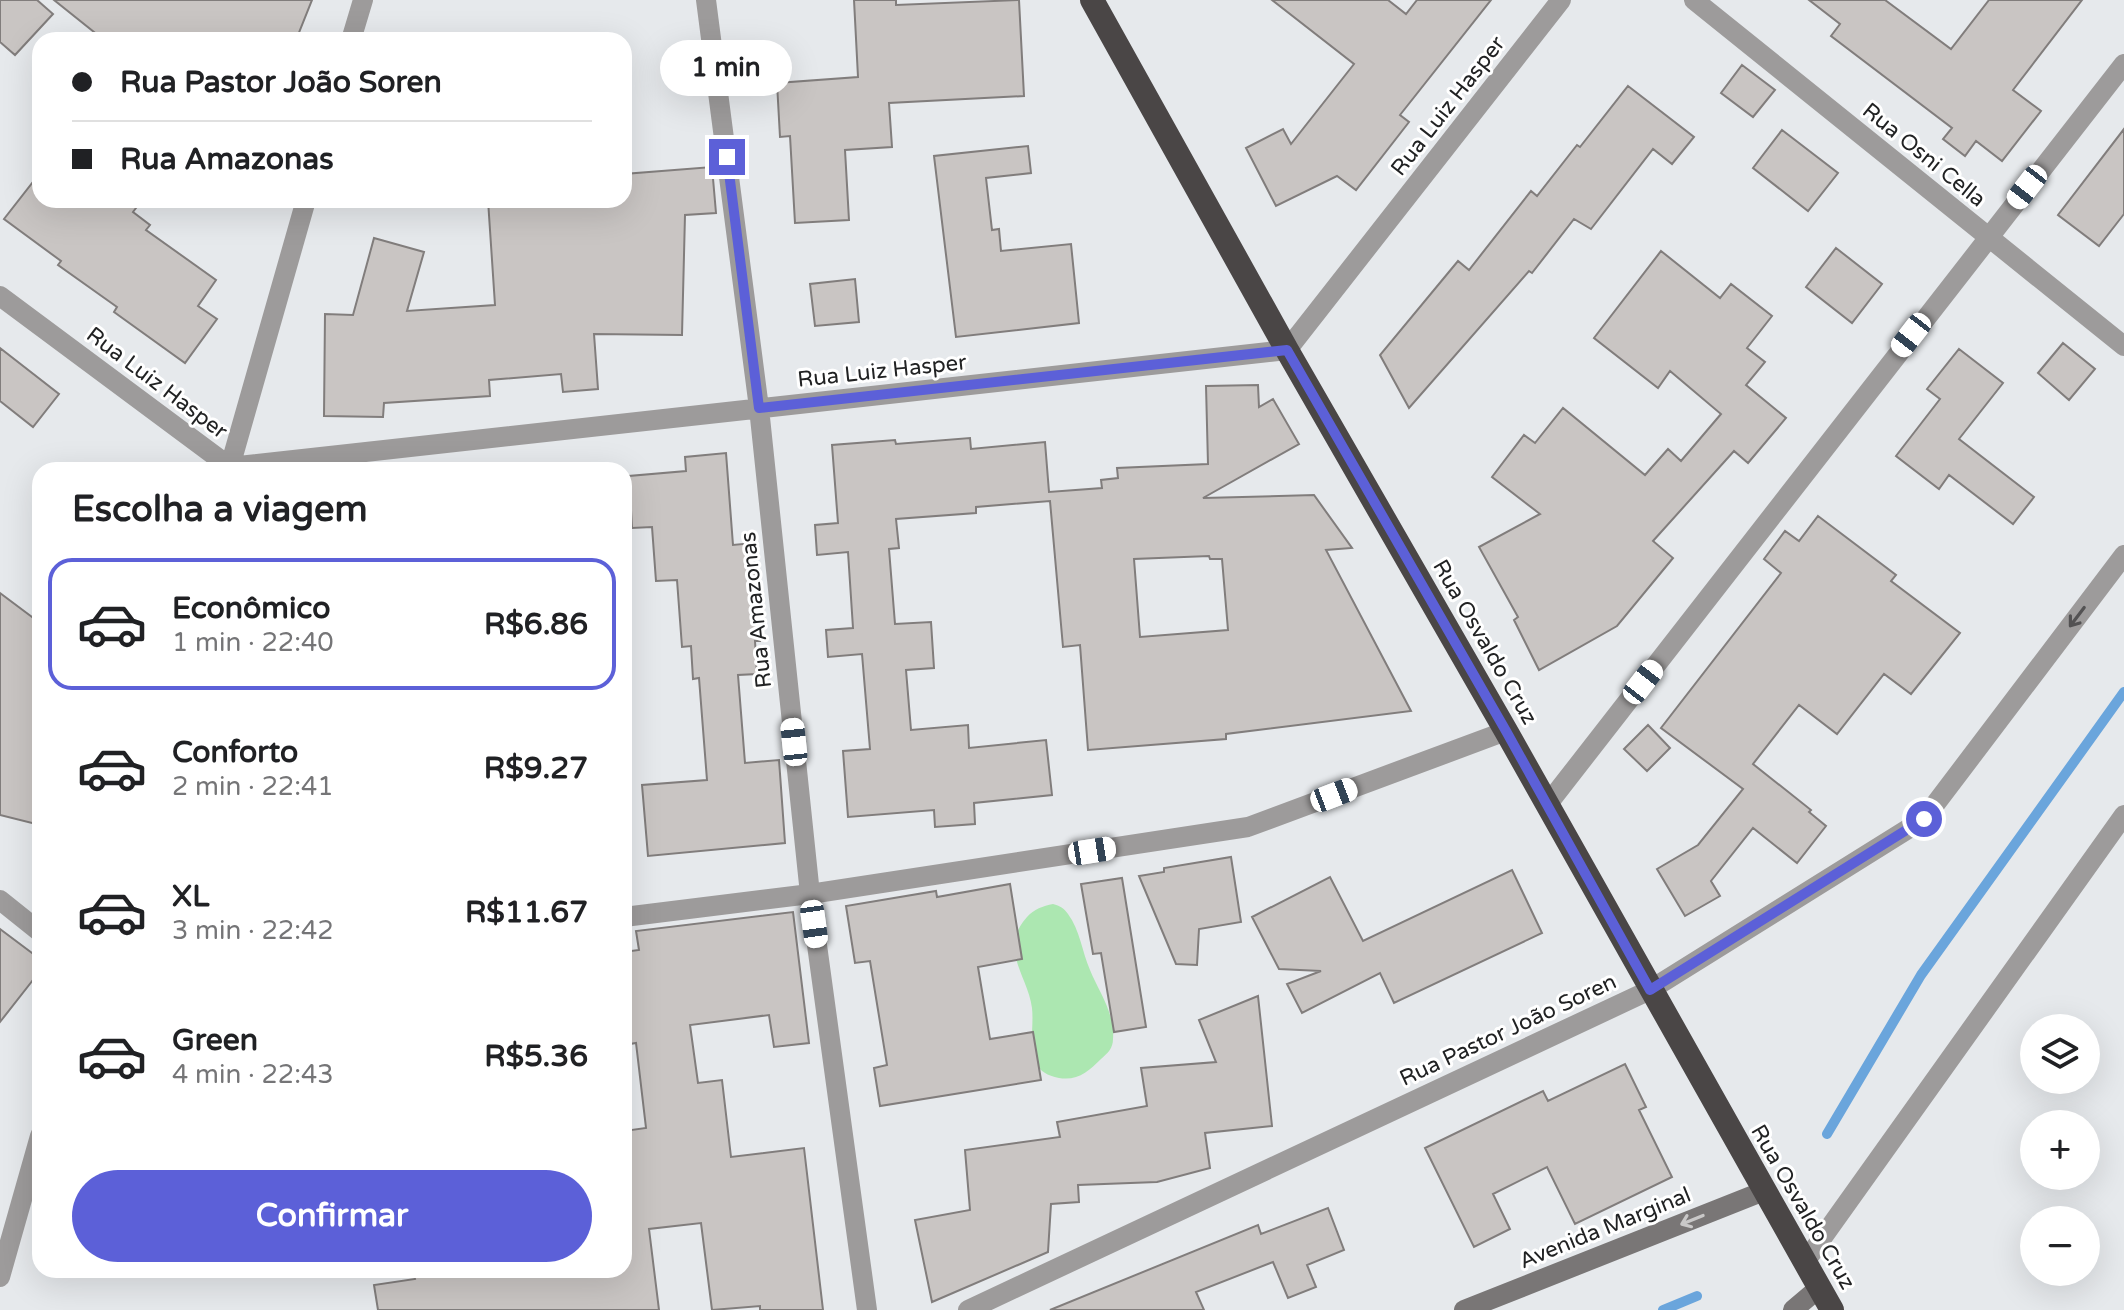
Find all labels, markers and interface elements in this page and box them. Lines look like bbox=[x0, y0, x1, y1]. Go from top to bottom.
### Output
street label: Rua Luiz Hasper bbox=[1386, 31, 1511, 181]
callout: 1 min bbox=[661, 41, 793, 97]
text: 1 min bbox=[691, 52, 761, 83]
text: Rua Pastor João Soren bbox=[120, 64, 442, 101]
street label: Rua Osni Cella bbox=[1857, 97, 1991, 213]
route end bbox=[709, 139, 745, 175]
text: Rua Amazonas bbox=[120, 141, 334, 178]
car bbox=[2003, 161, 2051, 213]
car bbox=[1887, 309, 1935, 361]
street label: Rua Luiz Hasper bbox=[81, 322, 233, 445]
street label: Rua Luiz Hasper bbox=[796, 349, 968, 393]
text: Escolha a viagem bbox=[72, 488, 367, 531]
street label: Rua Amazonas bbox=[735, 531, 777, 689]
street label: Rua Osvaldo Cruz bbox=[1427, 555, 1543, 729]
icon: car bbox=[76, 588, 148, 660]
text: Econômico bbox=[172, 590, 330, 627]
text: R$6.86 bbox=[484, 606, 588, 643]
one-way arrow bbox=[2068, 606, 2085, 627]
text: 1 min · 22:40 bbox=[172, 627, 334, 658]
car bbox=[1619, 656, 1667, 708]
car bbox=[780, 717, 808, 767]
icon: car bbox=[76, 732, 148, 804]
text: Conforto bbox=[172, 734, 298, 771]
text: R$9.27 bbox=[484, 750, 588, 787]
text: 2 min · 22:41 bbox=[172, 771, 334, 802]
car bbox=[1307, 775, 1361, 815]
route start bbox=[1906, 801, 1942, 837]
car bbox=[1066, 835, 1118, 867]
icon: car bbox=[76, 876, 148, 948]
text: XL bbox=[172, 878, 209, 915]
text: R$11.67 bbox=[465, 894, 588, 931]
car bbox=[799, 899, 829, 949]
text: 3 min · 22:42 bbox=[172, 915, 334, 946]
street label: Rua Pastor João Soren bbox=[1396, 968, 1620, 1092]
map controls bbox=[2020, 1014, 2100, 1286]
button: layers bbox=[2020, 1014, 2100, 1094]
icon: car bbox=[76, 1020, 148, 1092]
text: Green bbox=[172, 1022, 258, 1059]
text: R$5.36 bbox=[484, 1038, 588, 1075]
text: 4 min · 22:43 bbox=[172, 1059, 334, 1090]
button: + bbox=[2020, 1110, 2100, 1190]
street label: Rua Osvaldo Cruz bbox=[1745, 1120, 1861, 1294]
button: Confirmar bbox=[72, 1170, 592, 1262]
street label: Avenida Marginal bbox=[1515, 1182, 1695, 1274]
button: − bbox=[2020, 1206, 2100, 1286]
one-way arrow bbox=[1680, 1214, 1705, 1228]

